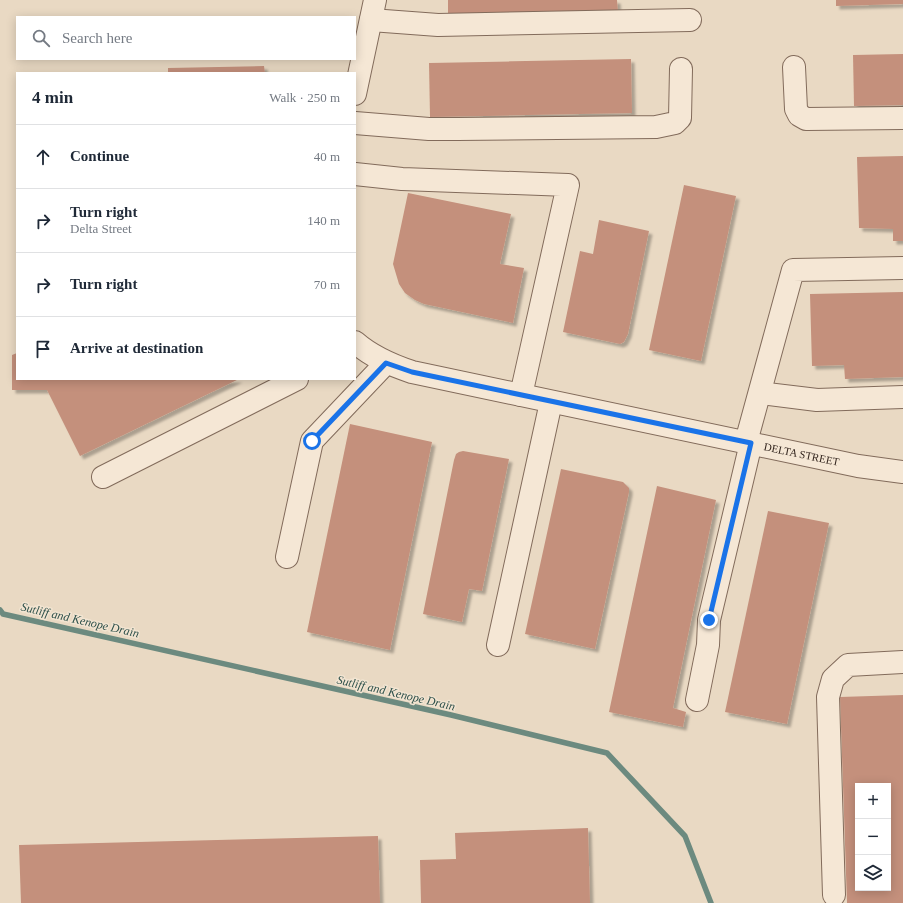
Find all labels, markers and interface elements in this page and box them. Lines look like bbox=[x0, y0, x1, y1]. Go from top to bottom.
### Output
search box bbox=[16, 16, 356, 60]
icon: search bbox=[30, 27, 52, 49]
text: Search here bbox=[62, 30, 132, 46]
text: 4 min bbox=[32, 88, 73, 107]
text: Walk · 250 m bbox=[269, 90, 340, 105]
icon: ahead bbox=[32, 146, 54, 168]
text: Continue bbox=[70, 148, 129, 164]
text: 40 m bbox=[314, 149, 340, 164]
text: Turn right bbox=[70, 204, 137, 220]
icon: right bbox=[32, 210, 54, 232]
text: 140 m bbox=[307, 213, 340, 228]
text: Delta Street bbox=[70, 221, 132, 236]
icon: right bbox=[32, 274, 54, 296]
text: Turn right bbox=[70, 276, 137, 292]
text: 70 m bbox=[314, 277, 340, 292]
icon: arrive bbox=[32, 338, 54, 360]
text: Arrive at destination bbox=[70, 340, 203, 356]
route start bbox=[303, 432, 321, 450]
street label: DELTA STREET bbox=[763, 440, 841, 468]
water label: Sutliff and Kenope Drain bbox=[19, 600, 141, 640]
route end bbox=[700, 611, 718, 629]
water label: Sutliff and Kenope Drain bbox=[335, 673, 457, 713]
map controls bbox=[855, 783, 891, 891]
button: + bbox=[855, 783, 891, 819]
button: − bbox=[855, 819, 891, 855]
button: layers bbox=[855, 855, 891, 891]

